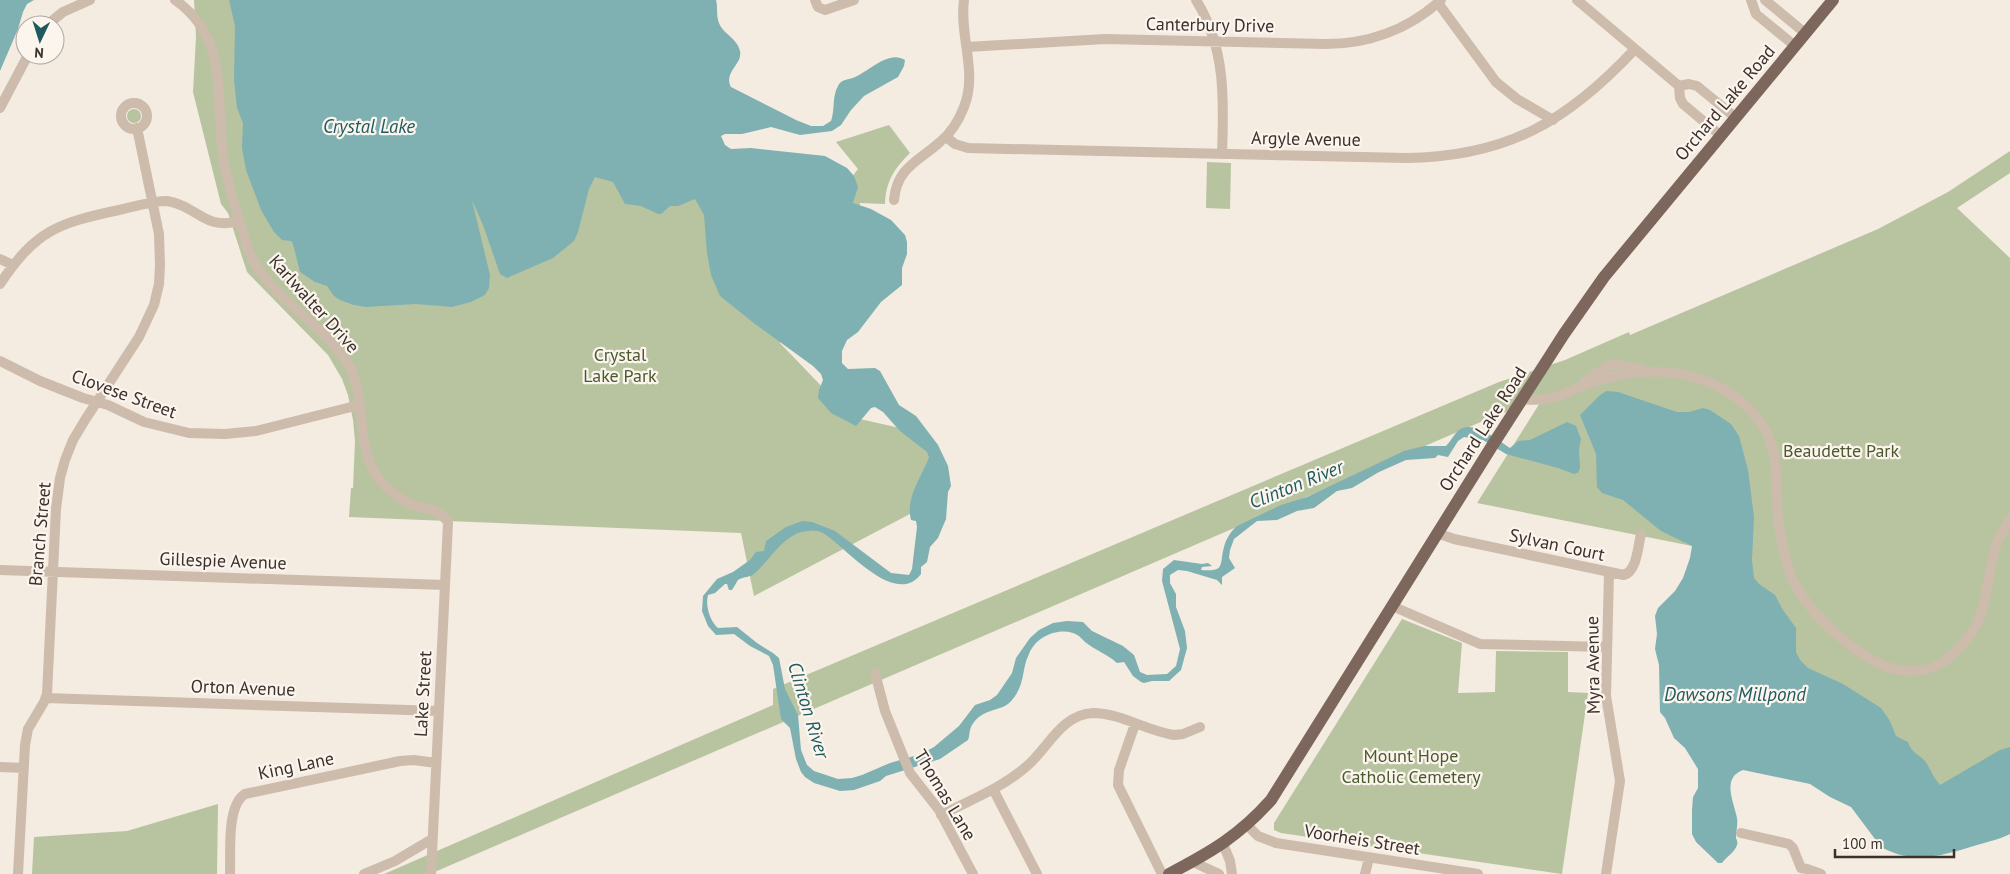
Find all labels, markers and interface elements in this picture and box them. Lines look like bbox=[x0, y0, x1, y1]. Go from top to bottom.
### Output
street label: Canterbury Drive bbox=[1146, 12, 1274, 37]
north arrow bbox=[15, 15, 65, 65]
street label: Orchard Lake Road bbox=[1669, 40, 1780, 165]
text: N bbox=[34, 44, 44, 62]
water label: Crystal Lake bbox=[323, 114, 415, 138]
street label: Argyle Avenue bbox=[1251, 126, 1361, 151]
street label: Karlwalter Drive bbox=[264, 250, 365, 358]
park label: Crystal Lake Park bbox=[583, 343, 657, 387]
street label: Orchard Lake Road bbox=[1434, 362, 1532, 495]
street label: Clovese Street bbox=[69, 364, 180, 423]
park label: Beaudette Park bbox=[1783, 439, 1899, 462]
water label: Clinton River bbox=[1245, 454, 1348, 514]
street label: Branch Street bbox=[24, 481, 55, 587]
street label: Sylvan Court bbox=[1507, 523, 1607, 566]
street label: Gillespie Avenue bbox=[159, 547, 287, 574]
street label: Myra Avenue bbox=[1580, 616, 1605, 714]
street label: Lake Street bbox=[409, 650, 436, 738]
water label: Clinton River bbox=[783, 659, 836, 763]
street label: Orton Avenue bbox=[190, 674, 296, 701]
water label: Dawsons Millpond bbox=[1664, 682, 1807, 706]
park label: Mount Hope Catholic Cemetery bbox=[1341, 744, 1481, 788]
street label: Thomas Lane bbox=[909, 745, 982, 845]
street label: King Lane bbox=[256, 746, 336, 785]
street label: Voorheis Street bbox=[1302, 819, 1422, 860]
scale bar bbox=[1835, 826, 1954, 858]
text: 100 m bbox=[1842, 834, 1883, 853]

